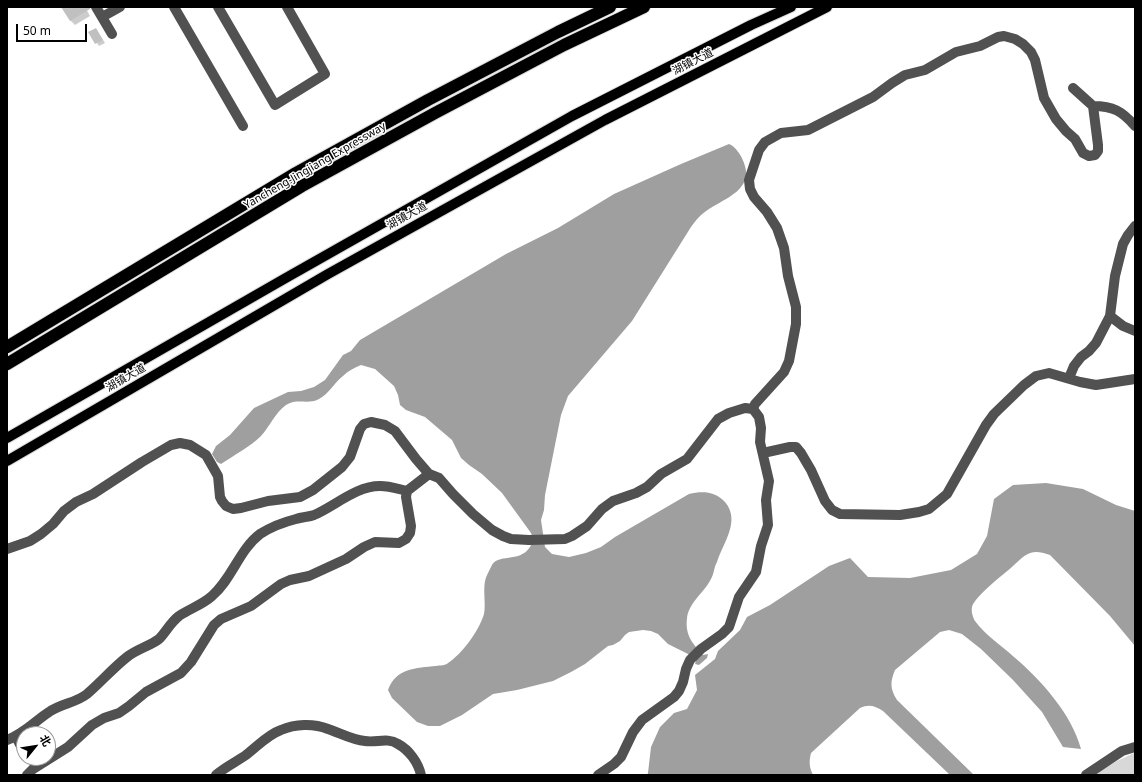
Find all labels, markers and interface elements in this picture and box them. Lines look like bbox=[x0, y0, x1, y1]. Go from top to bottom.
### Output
scale bar bbox=[18, 16, 89, 42]
text: 50 m bbox=[23, 22, 51, 39]
street label: 湖镇大道 bbox=[670, 46, 716, 78]
street label: Yancheng-Jingjiang Expressway bbox=[242, 120, 388, 212]
street label: 湖镇大道 bbox=[385, 200, 429, 232]
street label: 湖镇大道 bbox=[104, 361, 148, 395]
north arrow bbox=[16, 726, 56, 766]
text: 北 bbox=[37, 732, 55, 749]

